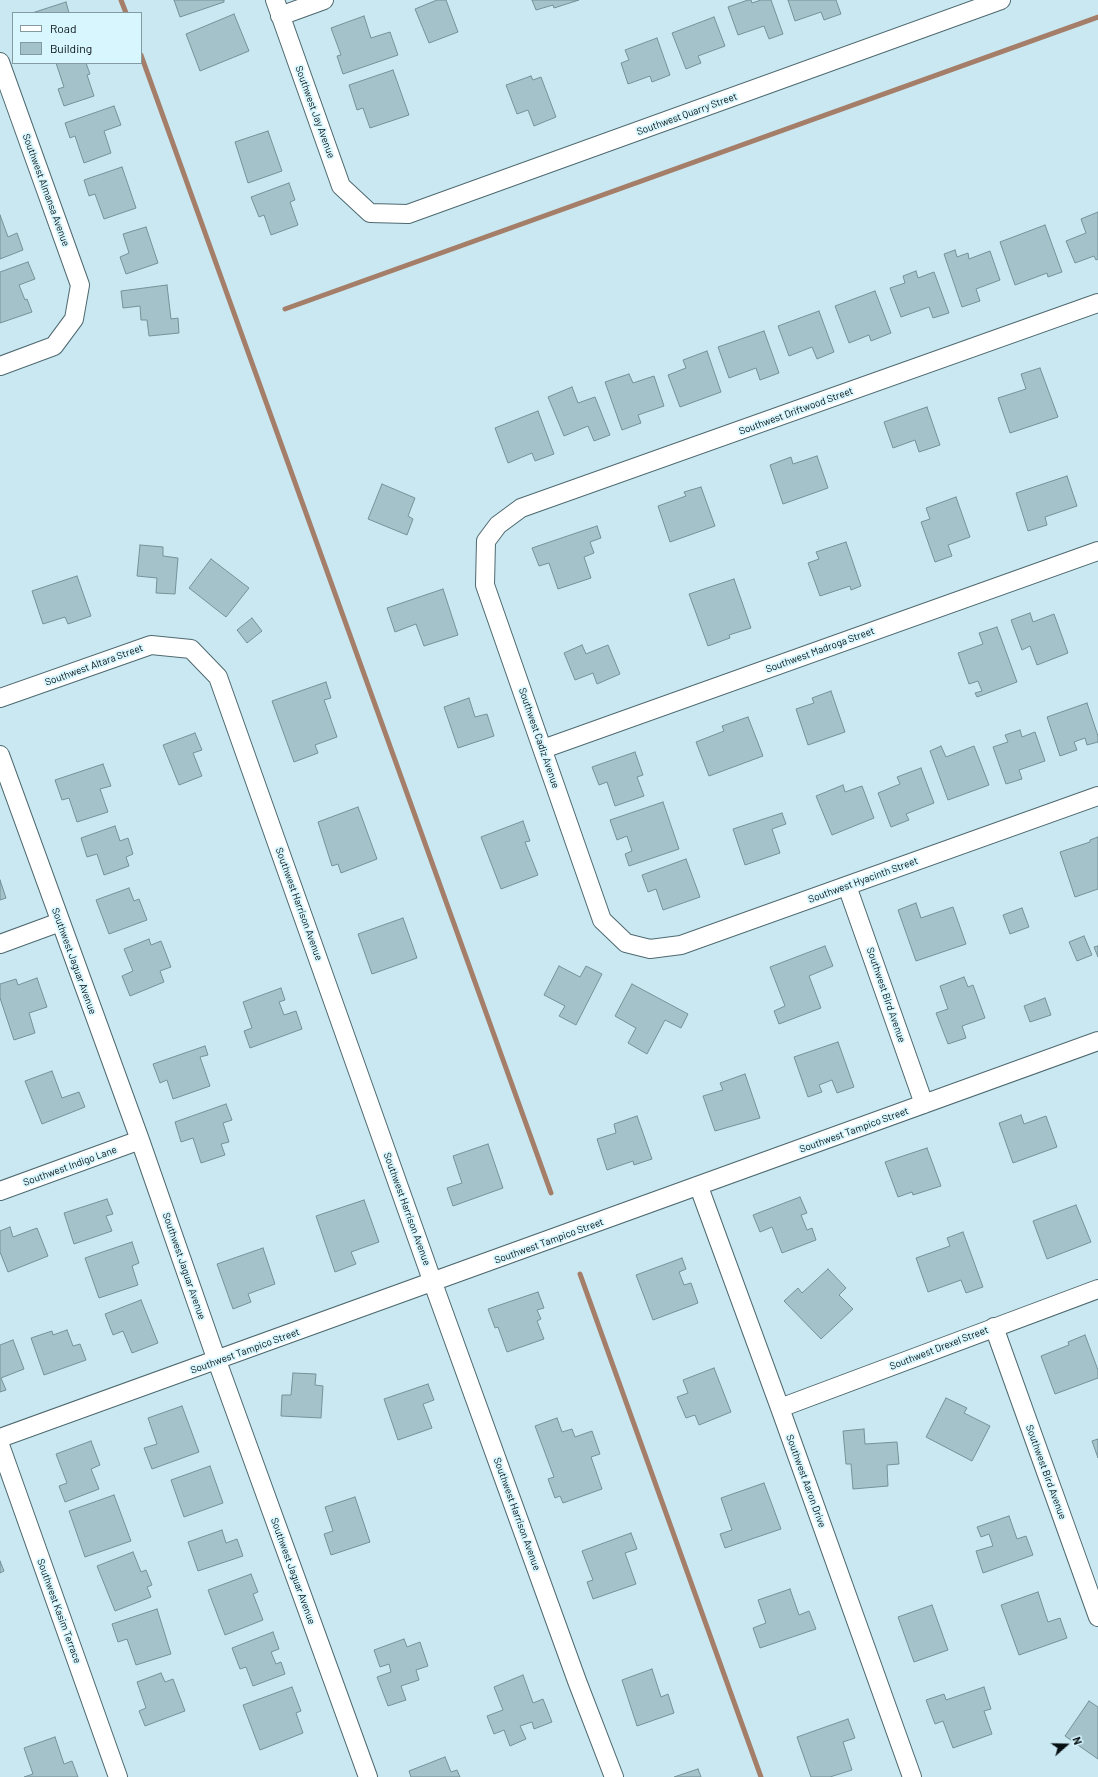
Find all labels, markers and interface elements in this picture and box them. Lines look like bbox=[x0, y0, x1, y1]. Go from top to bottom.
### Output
legend bbox=[12, 12, 142, 64]
text: Road bbox=[50, 21, 77, 35]
text: Building bbox=[50, 41, 92, 55]
street label: Southwest Jay Avenue bbox=[293, 64, 337, 160]
street label: Southwest Quarry Street bbox=[635, 90, 739, 138]
street label: Southwest Almansa Avenue bbox=[20, 132, 72, 248]
street label: Southwest Driftwood Street bbox=[737, 385, 855, 437]
street label: Southwest Madroga Street bbox=[764, 625, 876, 675]
street label: Southwest Altara Street bbox=[43, 642, 145, 688]
street label: Southwest Cadiz Avenue bbox=[516, 686, 562, 790]
street label: Southwest Harrison Avenue bbox=[273, 846, 325, 962]
street label: Southwest Hyacinth Street bbox=[806, 855, 920, 905]
street label: Southwest Jaguar Avenue bbox=[49, 906, 99, 1016]
street label: Southwest Bird Avenue bbox=[864, 946, 908, 1044]
street label: Southwest Tampico Street bbox=[798, 1105, 910, 1155]
street label: Southwest Indigo Lane bbox=[22, 1144, 118, 1188]
street label: Southwest Harrison Avenue bbox=[381, 1151, 433, 1267]
street label: Southwest Jaguar Avenue bbox=[160, 1211, 208, 1321]
street label: Southwest Tampico Street bbox=[493, 1216, 605, 1266]
street label: Southwest Drexel Street bbox=[888, 1324, 990, 1372]
street label: Southwest Tampico Street bbox=[189, 1326, 301, 1376]
street label: Southwest Bird Avenue bbox=[1023, 1423, 1069, 1521]
street label: Southwest Aaron Drive bbox=[784, 1433, 828, 1529]
street label: Southwest Harrison Avenue bbox=[491, 1456, 543, 1572]
street label: Southwest Jaguar Avenue bbox=[268, 1516, 318, 1626]
street label: Southwest Kasim Terrace bbox=[34, 1557, 84, 1665]
north arrow bbox=[1046, 1725, 1086, 1765]
text: N bbox=[1070, 1735, 1085, 1746]

